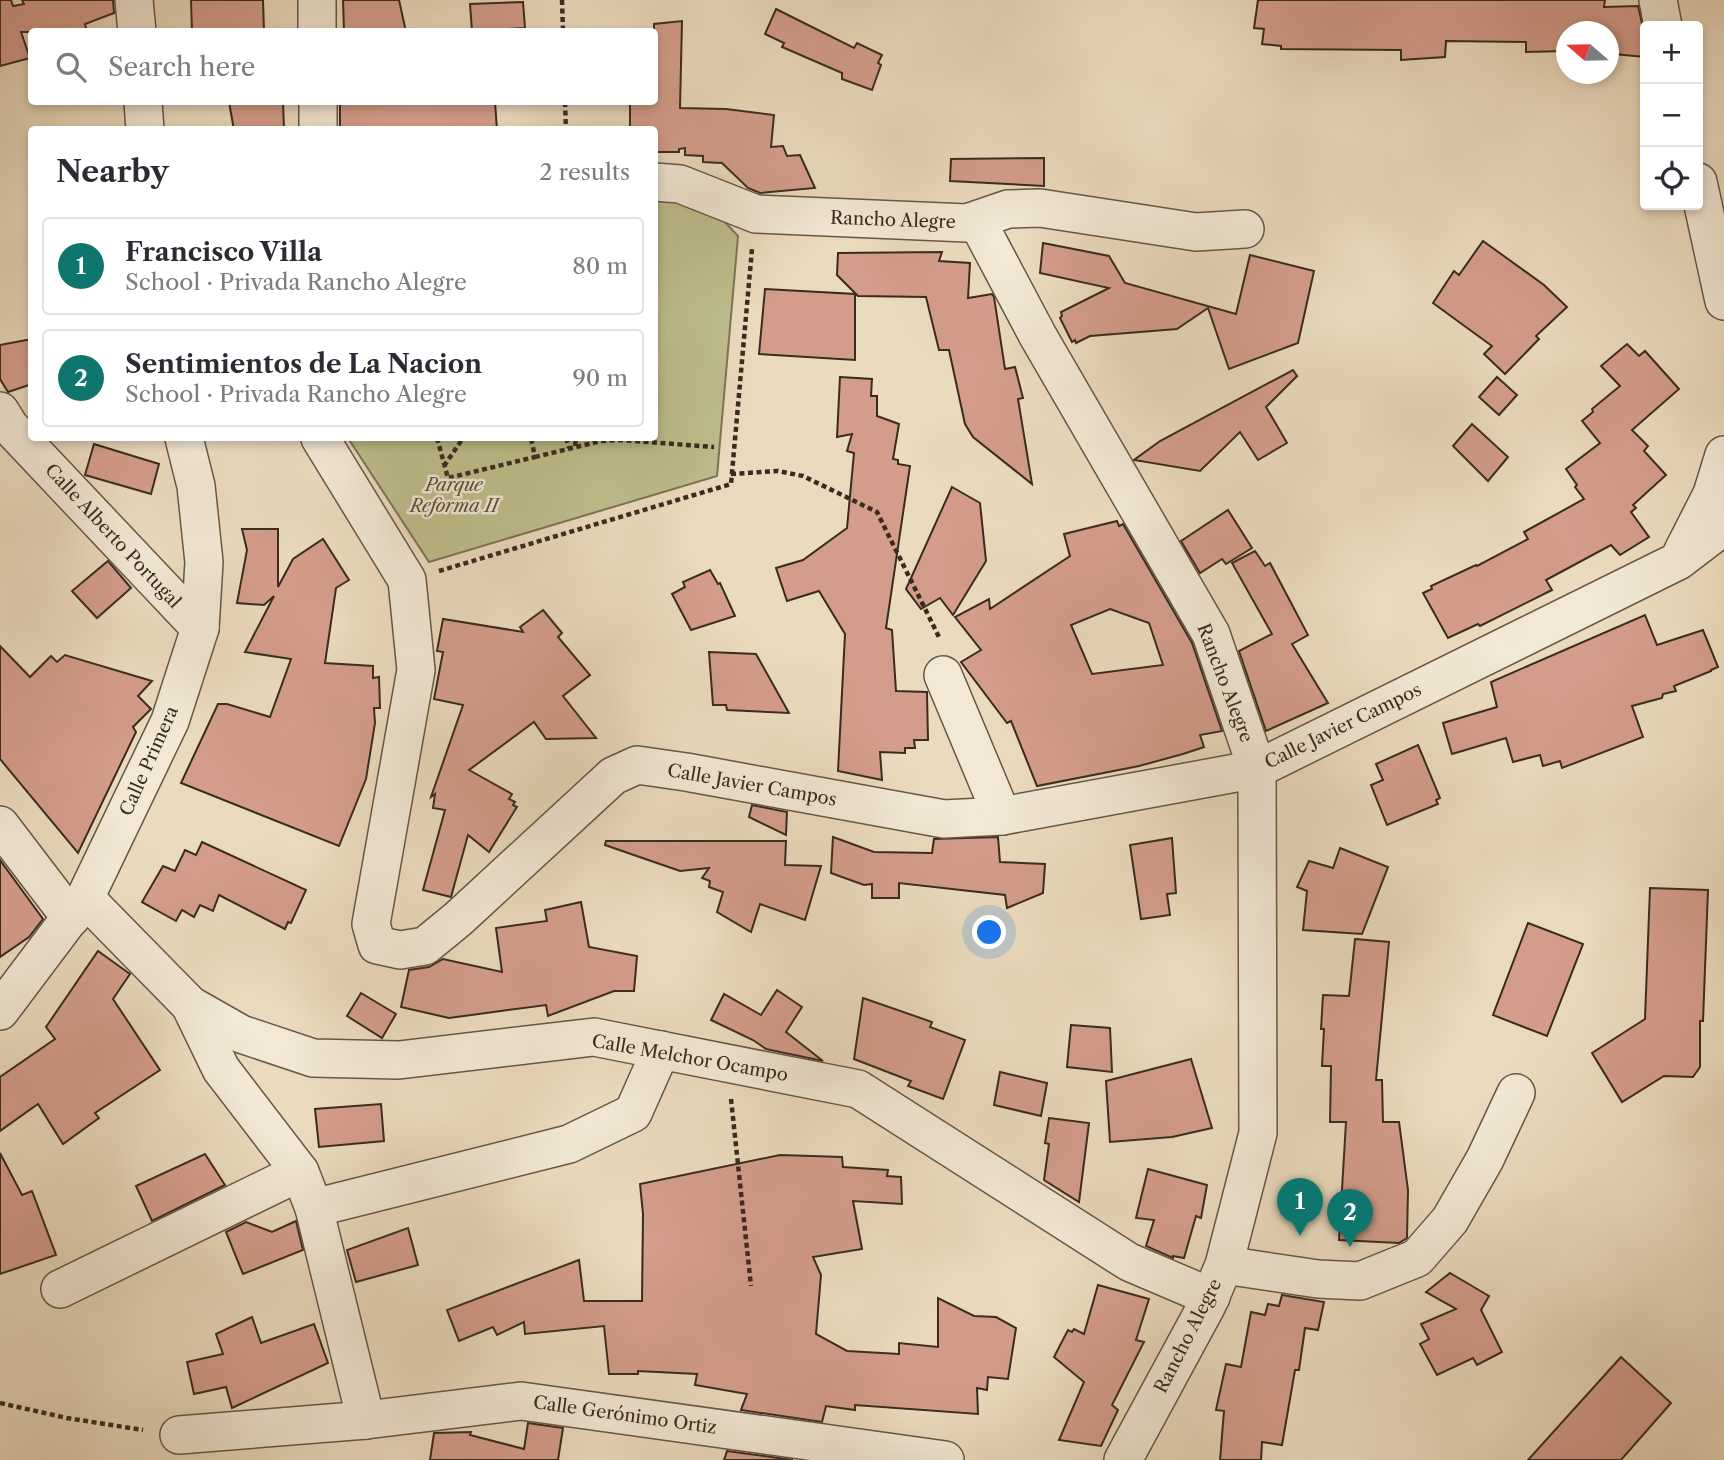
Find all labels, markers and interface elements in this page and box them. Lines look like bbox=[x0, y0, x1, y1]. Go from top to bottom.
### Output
north arrow bbox=[1556, 21, 1619, 84]
map controls bbox=[1640, 21, 1703, 210]
button: + bbox=[1640, 21, 1703, 84]
search box bbox=[28, 28, 658, 105]
icon: search bbox=[52, 48, 90, 86]
text: Search here bbox=[108, 51, 255, 83]
button: − bbox=[1640, 84, 1703, 147]
button: locate bbox=[1640, 147, 1703, 210]
text: Nearby bbox=[56, 153, 169, 190]
text: 2 results bbox=[539, 158, 630, 186]
street label: Rancho Alegre bbox=[830, 207, 956, 233]
text: Francisco Villa bbox=[125, 236, 322, 268]
text: 1 bbox=[76, 252, 86, 280]
text: 80 m bbox=[572, 252, 628, 280]
text: School · Privada Rancho Alegre bbox=[125, 268, 467, 296]
text: Sentimientos de La Nacion bbox=[125, 348, 482, 380]
text: 2 bbox=[74, 364, 88, 392]
text: 90 m bbox=[572, 364, 628, 392]
text: School · Privada Rancho Alegre bbox=[125, 380, 467, 408]
street label: Calle Alberto Portugal bbox=[40, 459, 186, 613]
park label: Parque Reforma II bbox=[408, 474, 501, 517]
street label: Rancho Alegre bbox=[1192, 621, 1258, 745]
street label: Calle Javier Campos bbox=[1261, 679, 1425, 773]
street label: Calle Primera bbox=[115, 702, 183, 819]
street label: Calle Javier Campos bbox=[666, 759, 838, 811]
your location bbox=[972, 915, 1006, 949]
street label: Calle Melchor Ocampo bbox=[590, 1030, 790, 1086]
pin: 1 bbox=[1277, 1178, 1323, 1236]
pin: 2 bbox=[1327, 1189, 1373, 1247]
street label: Rancho Alegre bbox=[1150, 1275, 1226, 1397]
street label: Calle Gerónimo Ortiz bbox=[532, 1391, 718, 1439]

